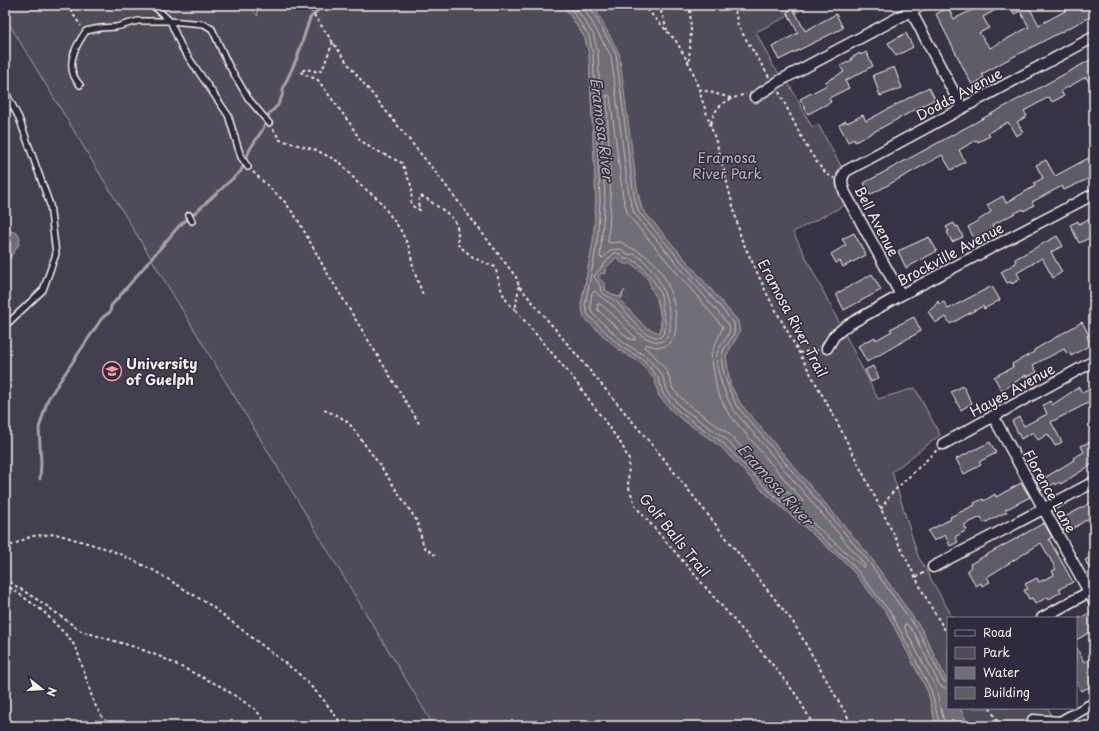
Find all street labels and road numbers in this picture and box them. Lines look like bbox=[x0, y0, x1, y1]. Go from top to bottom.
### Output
street label: Dodds Avenue bbox=[912, 62, 1006, 125]
street label: Bell Avenue bbox=[850, 182, 905, 260]
street label: Brockville Avenue bbox=[893, 217, 1007, 291]
street label: Eramosa River Trail bbox=[753, 255, 833, 381]
street label: Hayes Avenue bbox=[966, 358, 1059, 422]
street label: Florence Lane bbox=[1018, 446, 1082, 536]
street label: Golf Balls Trail bbox=[635, 489, 715, 581]

